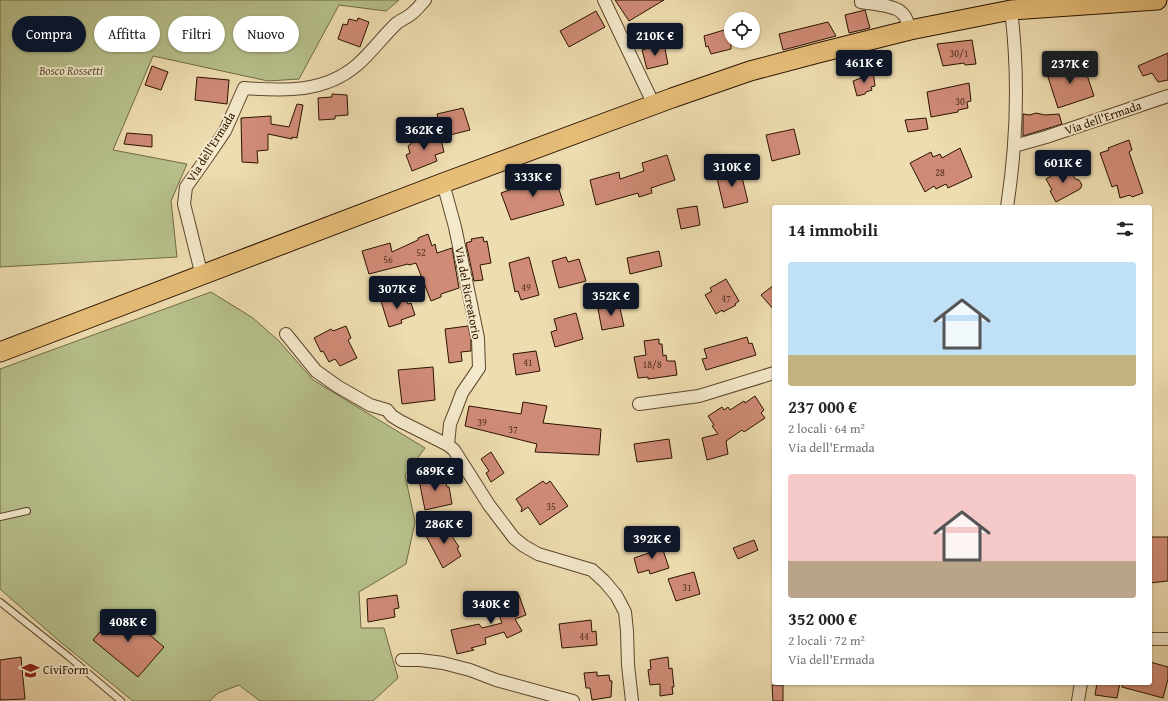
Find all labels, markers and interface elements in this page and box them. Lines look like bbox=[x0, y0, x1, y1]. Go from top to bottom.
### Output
map controls bbox=[724, 12, 760, 48]
button: locate bbox=[724, 12, 760, 48]
chip: Compra bbox=[12, 16, 86, 52]
chip: Affitta bbox=[94, 16, 160, 52]
chip: Filtri bbox=[168, 16, 225, 52]
chip: Nuovo bbox=[233, 16, 299, 52]
pin: 210K € bbox=[622, 23, 688, 57]
text: 210K € bbox=[636, 26, 674, 45]
house number: 30/1 bbox=[949, 46, 969, 61]
pin: 461K € bbox=[831, 50, 897, 84]
pin: 237K € bbox=[1037, 51, 1103, 85]
text: 461K € bbox=[845, 53, 883, 72]
text: 237K € bbox=[1051, 54, 1089, 73]
park label: Bosco Rossetti bbox=[38, 62, 103, 79]
house number: 30 bbox=[955, 94, 965, 109]
street label: Via dell'Ermada bbox=[1062, 96, 1144, 139]
street label: Via dell'Ermada bbox=[182, 108, 239, 185]
pin: 362K € bbox=[391, 117, 457, 151]
text: 362K € bbox=[405, 120, 443, 139]
pin: 601K € bbox=[1030, 150, 1096, 184]
text: 601K € bbox=[1044, 153, 1082, 172]
pin: 310K € bbox=[699, 154, 765, 188]
text: 310K € bbox=[713, 157, 751, 176]
pin: 333K € bbox=[500, 164, 566, 198]
house number: 28 bbox=[935, 165, 945, 180]
text: 333K € bbox=[514, 167, 552, 186]
text: 14 immobili bbox=[788, 217, 878, 242]
icon: filters bbox=[1114, 218, 1136, 240]
house number: 52 bbox=[416, 245, 426, 260]
street label: Via del Ricreatorio bbox=[451, 245, 486, 341]
house number: 56 bbox=[383, 252, 393, 267]
pin: 307K € bbox=[364, 276, 430, 310]
text: 307K € bbox=[378, 279, 416, 298]
house number: 49 bbox=[521, 280, 531, 295]
pin: 352K € bbox=[578, 283, 644, 317]
text: 352K € bbox=[592, 286, 630, 305]
icon: home bbox=[926, 288, 998, 360]
house number: 47 bbox=[721, 291, 731, 306]
house number: 41 bbox=[523, 355, 533, 370]
house number: 18/8 bbox=[642, 357, 662, 372]
text: 237 000 € bbox=[788, 394, 857, 419]
house number: 39 bbox=[477, 415, 487, 430]
text: 2 locali · 64 m² bbox=[788, 419, 865, 438]
house number: 37 bbox=[508, 422, 518, 437]
text: Via dell'Ermada bbox=[788, 438, 875, 457]
pin: 689K € bbox=[402, 458, 468, 492]
text: 689K € bbox=[416, 461, 454, 480]
house number: 35 bbox=[546, 499, 556, 514]
icon: home bbox=[926, 500, 998, 572]
pin: 286K € bbox=[411, 511, 477, 545]
text: 286K € bbox=[425, 514, 463, 533]
pin: 392K € bbox=[619, 526, 685, 560]
text: 392K € bbox=[633, 529, 671, 548]
house number: 31 bbox=[682, 580, 692, 595]
pin: 340K € bbox=[458, 591, 524, 625]
text: 340K € bbox=[472, 594, 510, 613]
text: 352 000 € bbox=[788, 606, 857, 631]
pin: 408K € bbox=[95, 609, 161, 643]
text: 408K € bbox=[109, 612, 147, 631]
house number: 44 bbox=[579, 629, 589, 644]
text: 2 locali · 72 m² bbox=[788, 631, 865, 650]
text: Via dell'Ermada bbox=[788, 650, 875, 669]
school or university icon: CiviForm bbox=[20, 660, 40, 680]
place label: CiviForm bbox=[43, 661, 89, 678]

